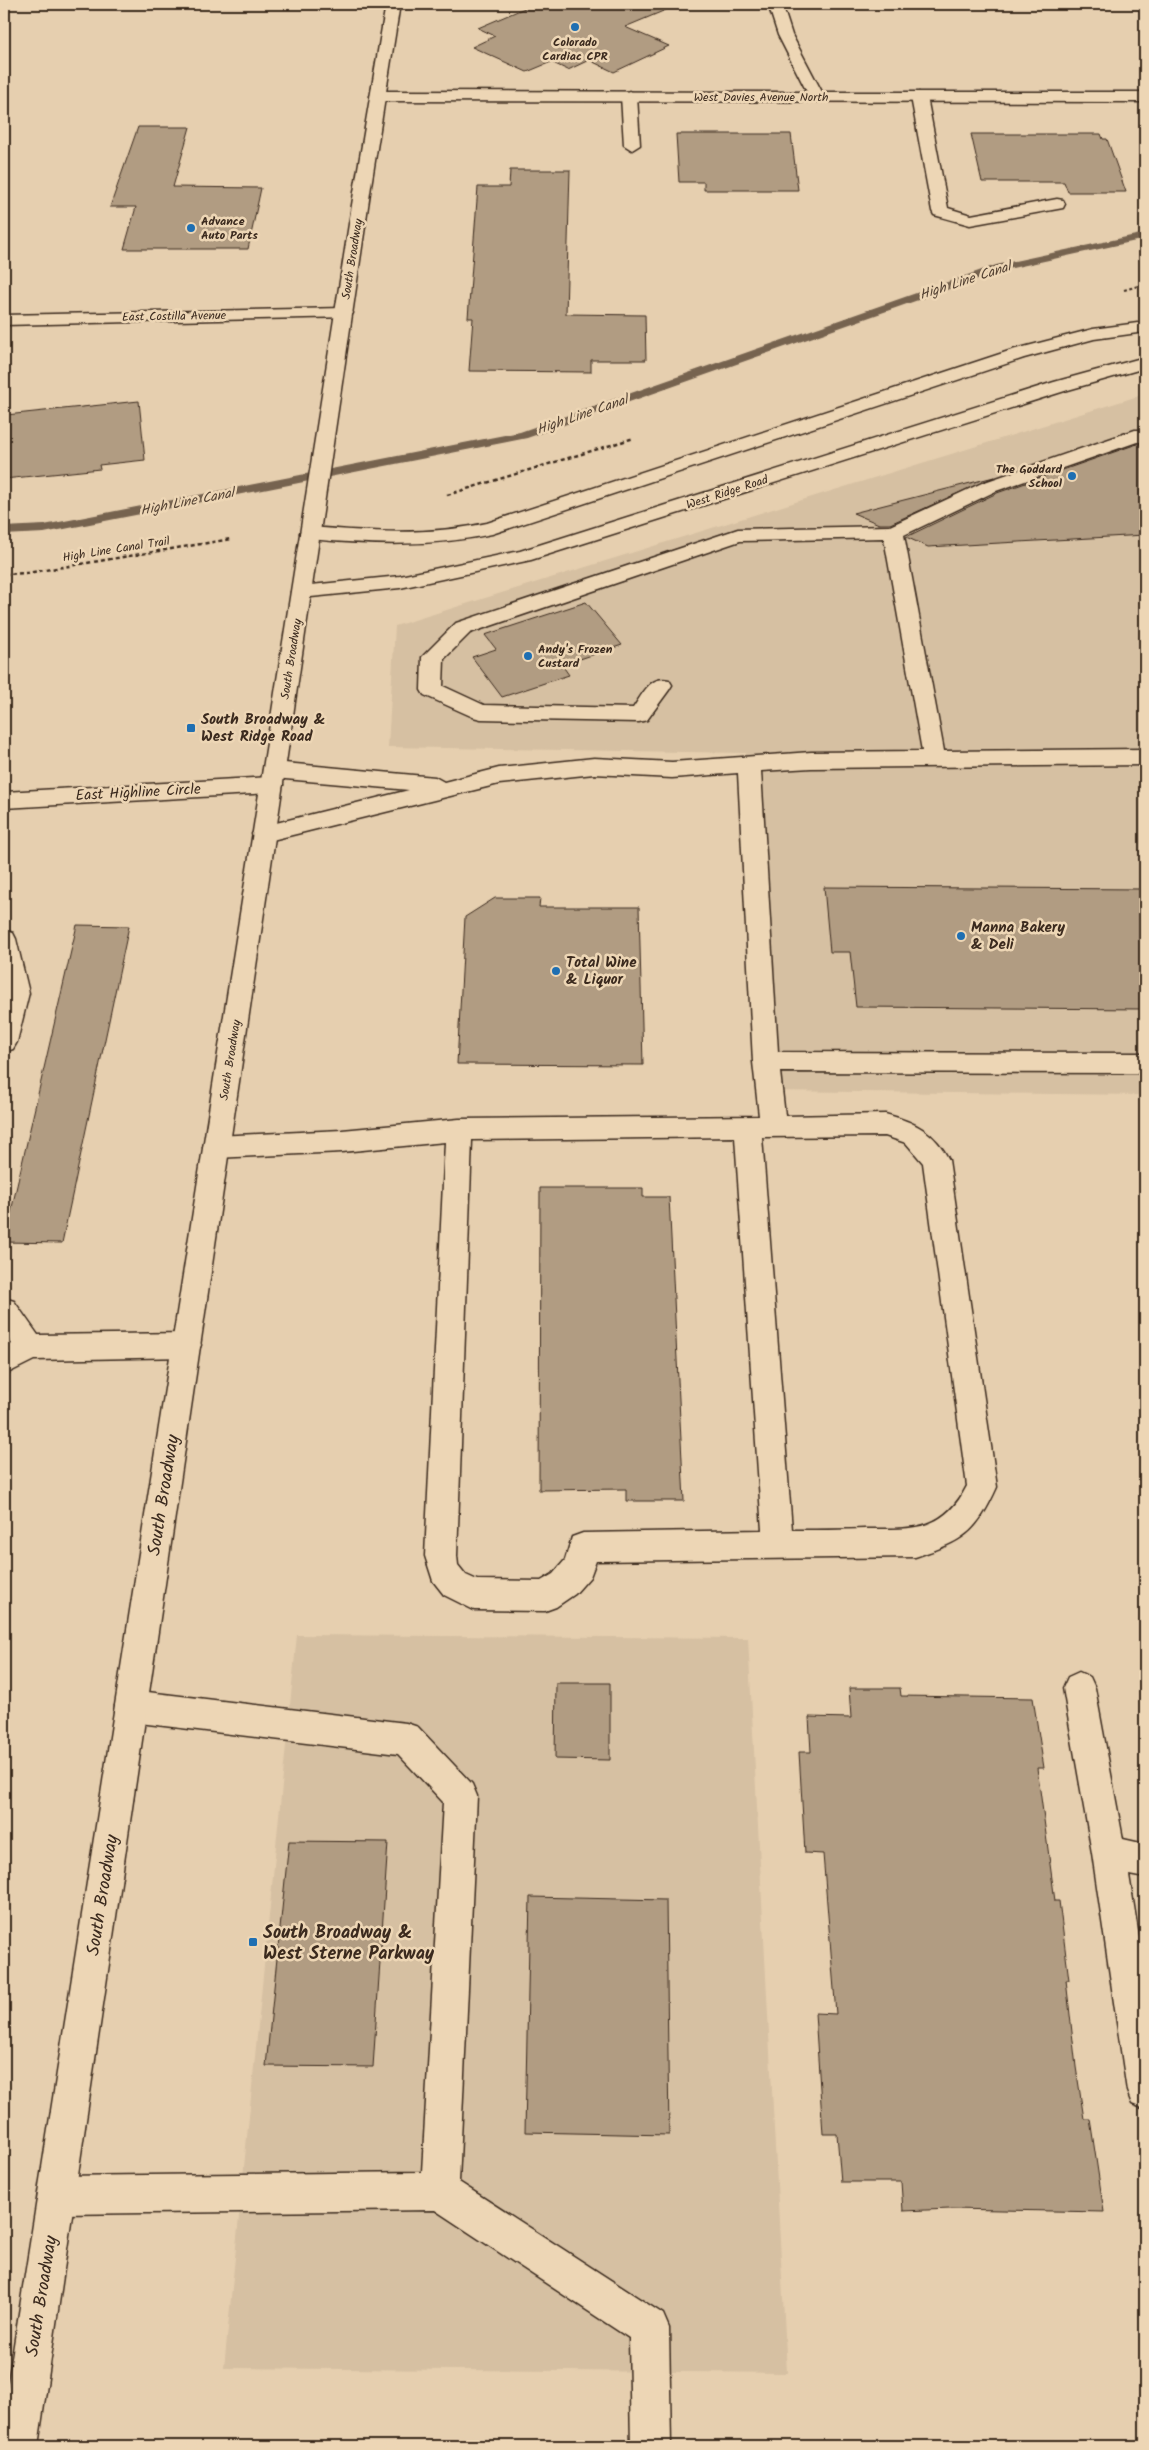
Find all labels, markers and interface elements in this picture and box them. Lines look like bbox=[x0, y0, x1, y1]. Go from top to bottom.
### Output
marker: Colorado Cardiac CPR bbox=[569, 21, 581, 33]
place label: Colorado Cardiac CPR bbox=[542, 33, 608, 66]
street label: West Davies Avenue North bbox=[694, 88, 828, 107]
place label: Advance Auto Parts bbox=[201, 212, 258, 245]
street label: South Broadway bbox=[337, 217, 368, 301]
marker: Advance Auto Parts bbox=[185, 222, 197, 234]
water label: High Line Canal bbox=[917, 255, 1016, 306]
street label: East Costilla Avenue bbox=[122, 306, 227, 327]
water label: High Line Canal bbox=[534, 388, 633, 441]
place label: The Goddard School bbox=[996, 460, 1063, 493]
street label: West Ridge Road bbox=[684, 470, 772, 515]
marker: The Goddard School bbox=[1066, 470, 1078, 482]
water label: High Line Canal bbox=[138, 482, 239, 522]
street label: High Line Canal Trail bbox=[61, 532, 171, 567]
street label: South Broadway bbox=[276, 617, 307, 701]
place label: Andy's Frozen Custard bbox=[538, 640, 613, 673]
marker: Andy's Frozen Custard bbox=[522, 650, 534, 662]
place label: South Broadway & West Ridge Road bbox=[201, 708, 325, 749]
marker: South Broadway & West Ridge Road bbox=[185, 722, 197, 734]
street label: East Highline Circle bbox=[75, 778, 202, 808]
place label: Manna Bakery & Deli bbox=[971, 916, 1065, 957]
marker: Manna Bakery & Deli bbox=[955, 930, 967, 942]
place label: Total Wine & Liquor bbox=[566, 951, 637, 992]
marker: Total Wine & Liquor bbox=[550, 965, 562, 977]
street label: South Broadway bbox=[215, 1018, 246, 1102]
street label: South Broadway bbox=[141, 1432, 188, 1558]
street label: South Broadway bbox=[80, 1832, 127, 1958]
place label: South Broadway & West Sterne Parkway bbox=[263, 1919, 435, 1969]
marker: South Broadway & West Sterne Parkway bbox=[247, 1936, 259, 1948]
street label: South Broadway bbox=[19, 2233, 66, 2359]

